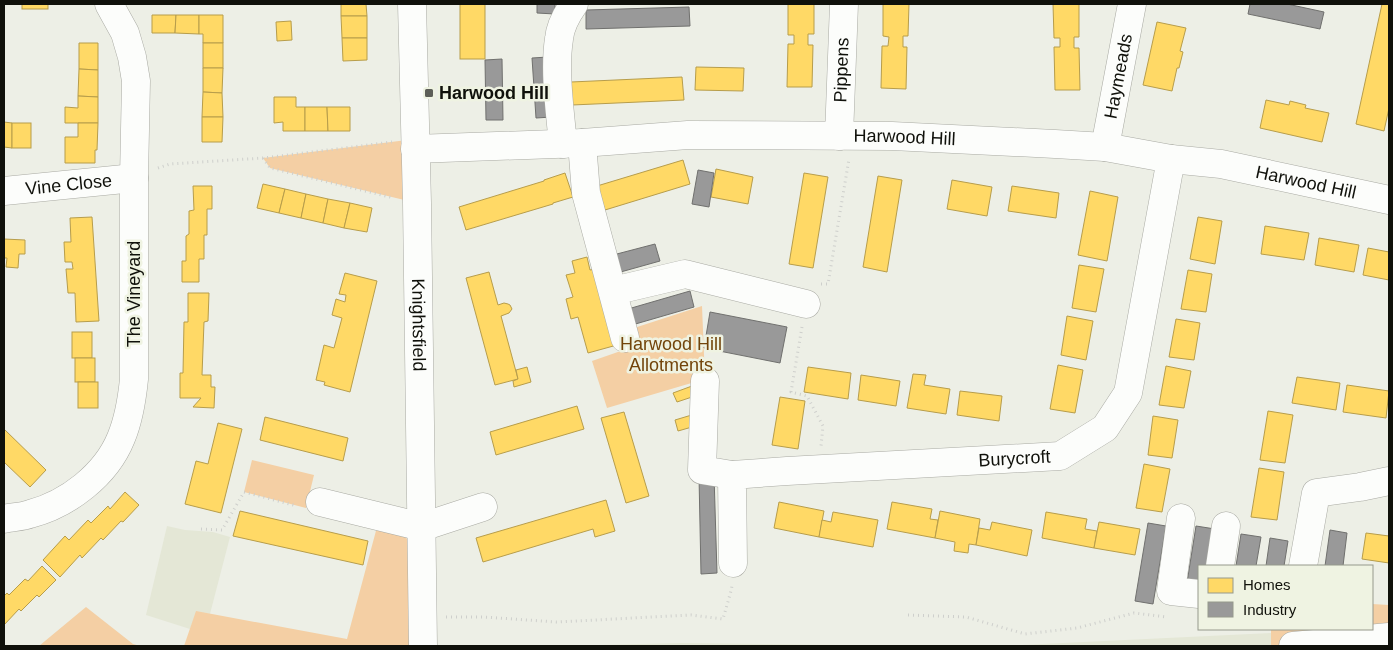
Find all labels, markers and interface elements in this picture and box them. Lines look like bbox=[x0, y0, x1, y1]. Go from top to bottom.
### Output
street label: Haymeads bbox=[1101, 32, 1136, 120]
street label: Pippens bbox=[830, 37, 853, 103]
place label: Harwood Hill bbox=[439, 83, 549, 103]
marker: Harwood Hill bbox=[423, 87, 435, 99]
street label: Harwood Hill bbox=[854, 126, 956, 149]
street label: Harwood Hill bbox=[1254, 162, 1358, 203]
street label: Vine Close bbox=[25, 170, 113, 199]
street label: The Vineyard bbox=[124, 241, 144, 347]
street label: Knightsfield bbox=[408, 278, 429, 372]
park label: Harwood Hill Allotments bbox=[620, 334, 722, 375]
street label: Burycroft bbox=[978, 447, 1051, 470]
legend bbox=[1198, 565, 1373, 630]
text: Homes bbox=[1243, 576, 1291, 593]
text: Industry bbox=[1243, 601, 1297, 618]

